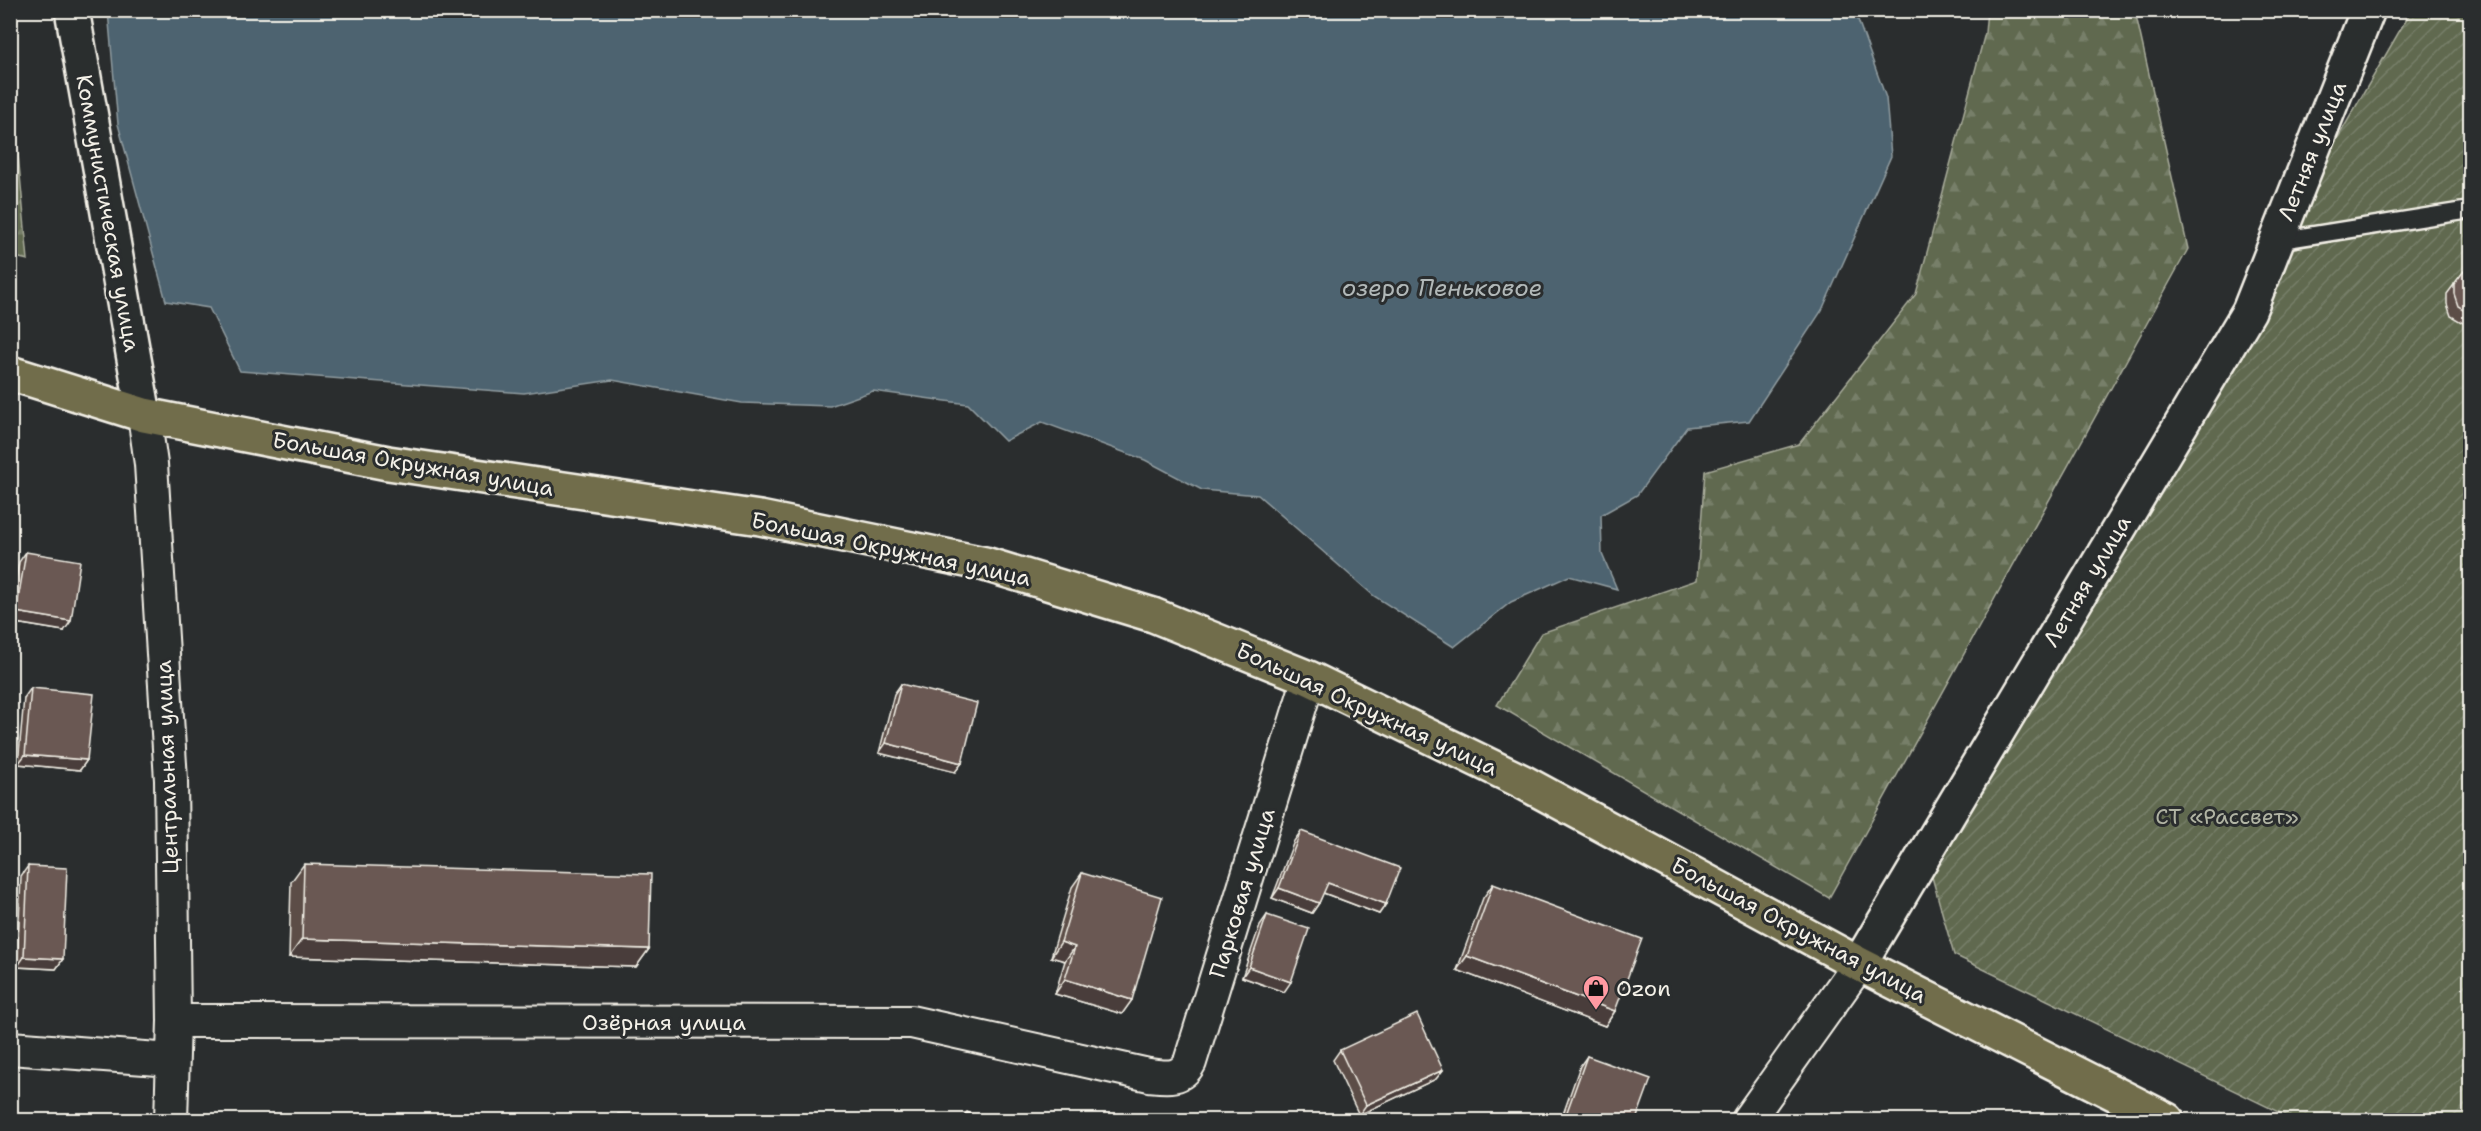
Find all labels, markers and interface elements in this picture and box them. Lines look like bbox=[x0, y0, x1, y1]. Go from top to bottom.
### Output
street label: Коммунистическая улица bbox=[69, 72, 147, 354]
street label: Летняя улица bbox=[2271, 77, 2353, 225]
water label: озеро Пеньковое bbox=[1342, 272, 1542, 304]
street label: Большая Окружная улица bbox=[270, 425, 556, 503]
street label: Большая Окружная улица bbox=[749, 505, 1034, 593]
street label: Летняя улица bbox=[2036, 510, 2138, 652]
street label: Большая Окружная улица bbox=[1232, 636, 1503, 783]
street label: Центральная улица bbox=[149, 659, 185, 874]
park label: СТ «Рассвет» bbox=[2155, 802, 2299, 831]
street label: Парковая улица bbox=[1202, 804, 1282, 982]
street label: Большая Окружная улица bbox=[1666, 850, 1932, 1010]
shop icon: Ozon bbox=[1581, 973, 1611, 1011]
place label: Ozon bbox=[1616, 974, 1671, 1003]
street label: Озёрная улица bbox=[582, 1008, 746, 1037]

